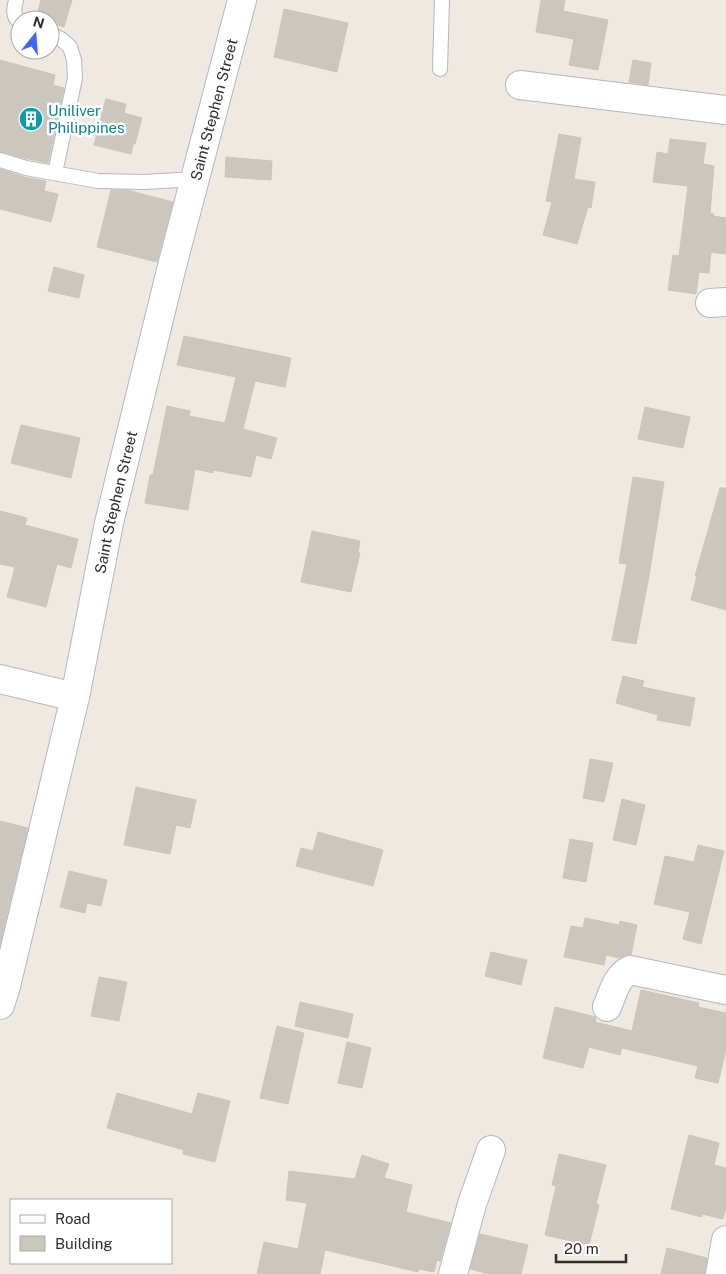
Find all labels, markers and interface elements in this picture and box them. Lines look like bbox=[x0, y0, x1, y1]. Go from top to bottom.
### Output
north arrow bbox=[10, 10, 60, 60]
text: N bbox=[31, 13, 46, 32]
street label: Saint Stephen Street bbox=[186, 36, 240, 182]
place label: Uniliver Philippines bbox=[48, 102, 125, 136]
building icon: Uniliver Philippines bbox=[18, 106, 44, 132]
street label: Saint Stephen Street bbox=[91, 429, 140, 575]
legend bbox=[10, 1199, 172, 1264]
text: Road bbox=[55, 1210, 91, 1227]
scale bar bbox=[556, 1232, 626, 1264]
text: Building bbox=[55, 1235, 113, 1252]
text: 20 m bbox=[564, 1240, 599, 1257]

